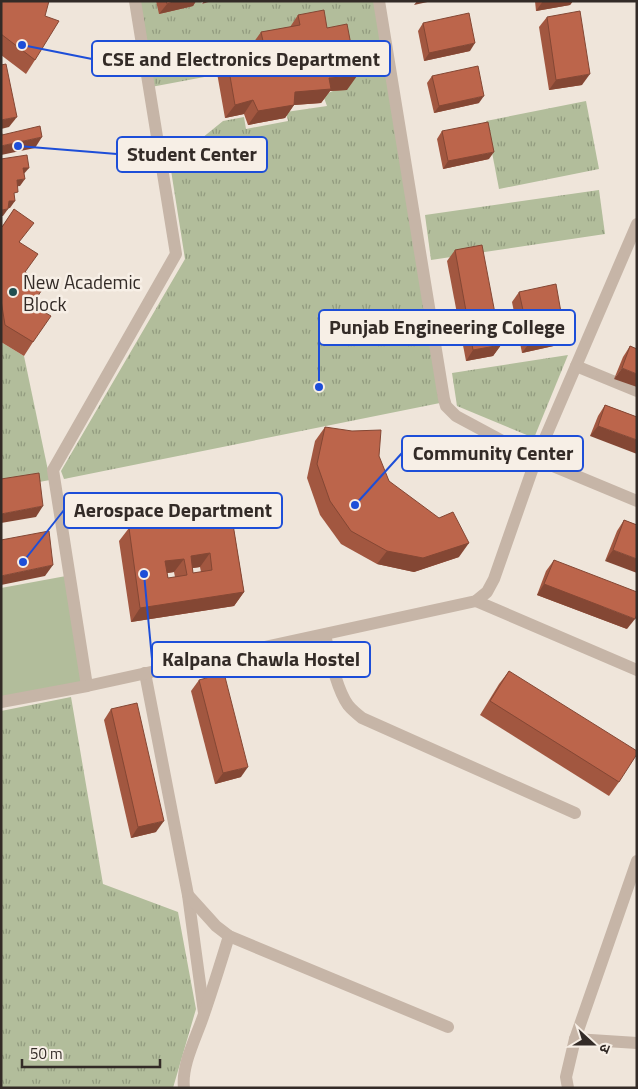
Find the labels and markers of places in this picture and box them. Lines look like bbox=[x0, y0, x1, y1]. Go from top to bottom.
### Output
callout: CSE and Electronics Department bbox=[92, 41, 390, 76]
callout: Student Center bbox=[117, 137, 267, 172]
place label: New Academic Block bbox=[23, 267, 141, 318]
marker: New Academic Block bbox=[7, 286, 19, 298]
callout: Punjab Engineering College bbox=[319, 310, 575, 345]
callout: Community Center bbox=[402, 436, 583, 471]
callout: Aerospace Department bbox=[64, 493, 282, 528]
callout: Kalpana Chawla Hostel bbox=[152, 642, 370, 677]

